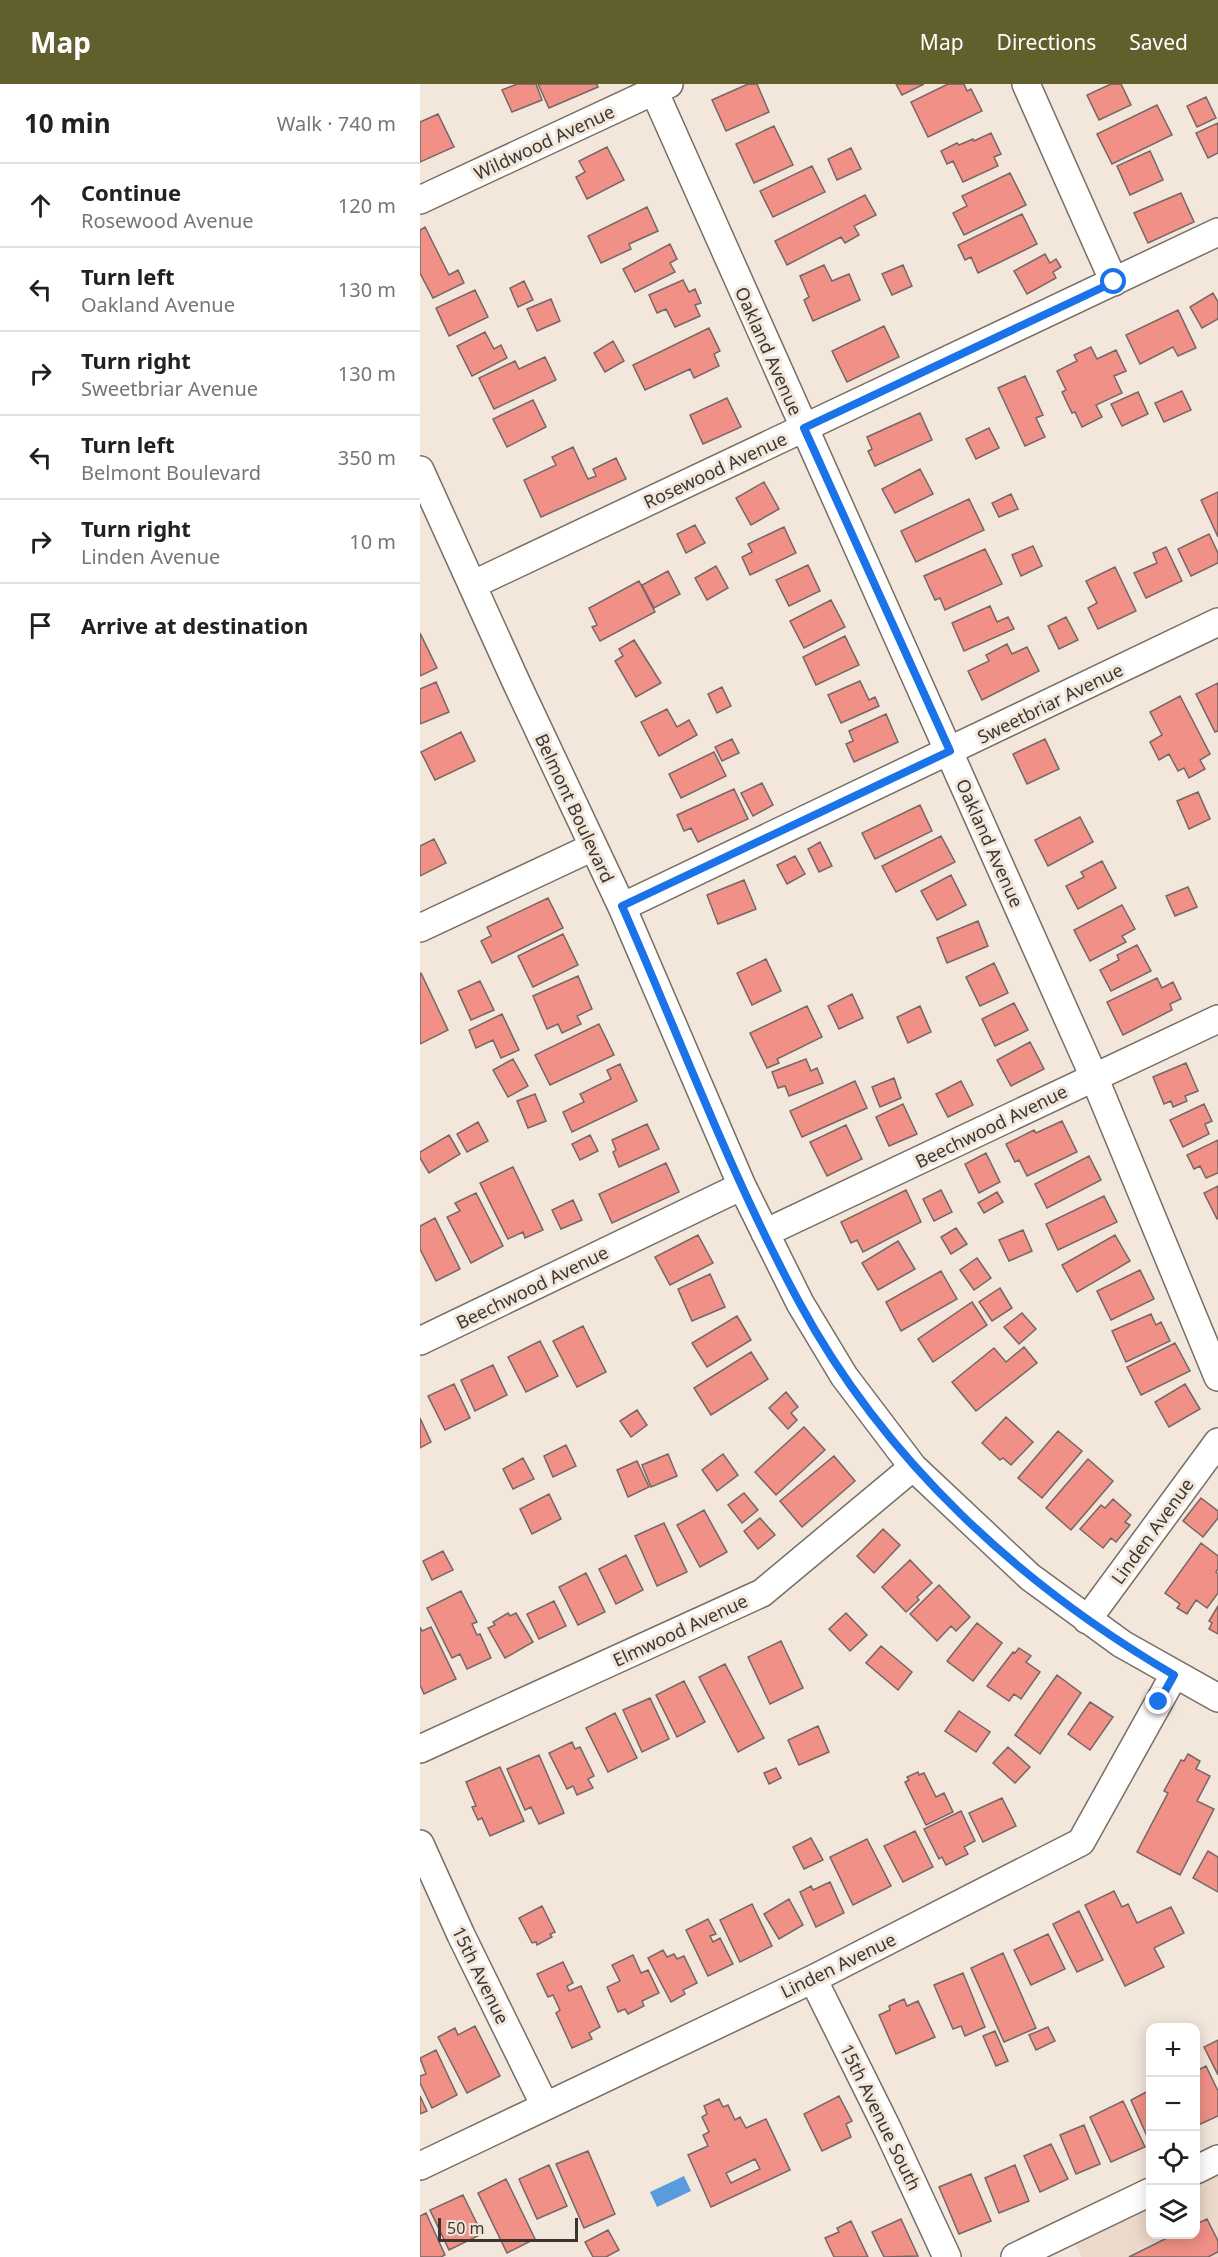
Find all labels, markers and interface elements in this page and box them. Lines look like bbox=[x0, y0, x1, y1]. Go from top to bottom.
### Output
text: Map bbox=[30, 23, 91, 61]
text: Map bbox=[920, 28, 964, 56]
text: Directions bbox=[997, 28, 1096, 56]
text: Saved bbox=[1129, 28, 1188, 56]
street label: Wildwood Avenue bbox=[470, 99, 618, 185]
text: 10 min bbox=[24, 105, 111, 141]
text: Walk · 740 m bbox=[277, 110, 396, 137]
text: Continue bbox=[81, 177, 181, 207]
icon: ahead bbox=[24, 189, 57, 222]
text: 120 m bbox=[338, 192, 396, 219]
text: Rosewood Avenue bbox=[81, 207, 254, 234]
text: Turn left bbox=[81, 261, 175, 291]
route start bbox=[1100, 268, 1126, 294]
icon: left bbox=[24, 273, 57, 306]
text: 130 m bbox=[338, 276, 396, 303]
street label: Oakland Avenue bbox=[730, 283, 808, 419]
text: Oakland Avenue bbox=[81, 291, 235, 318]
text: Turn right bbox=[81, 345, 191, 375]
icon: right bbox=[24, 357, 57, 390]
text: 130 m bbox=[338, 360, 396, 387]
text: Sweetbriar Avenue bbox=[81, 375, 258, 402]
street label: Rosewood Avenue bbox=[640, 426, 790, 514]
text: Turn left bbox=[81, 429, 175, 459]
icon: left bbox=[24, 441, 57, 474]
text: 350 m bbox=[338, 444, 396, 471]
text: Belmont Boulevard bbox=[81, 459, 261, 486]
text: Turn right bbox=[81, 513, 191, 543]
icon: right bbox=[24, 525, 57, 558]
text: 10 m bbox=[349, 528, 396, 555]
text: Linden Avenue bbox=[81, 543, 220, 570]
icon: arrive bbox=[24, 609, 57, 642]
text: Arrive at destination bbox=[81, 610, 308, 640]
street label: Sweetbriar Avenue bbox=[973, 657, 1127, 749]
street label: Belmont Boulevard bbox=[530, 729, 620, 887]
street label: Oakland Avenue bbox=[951, 775, 1029, 911]
street label: Beechwood Avenue bbox=[911, 1079, 1071, 1173]
street label: Beechwood Avenue bbox=[452, 1240, 612, 1334]
street label: Linden Avenue bbox=[1105, 1473, 1199, 1589]
street label: Elmwood Avenue bbox=[609, 1588, 751, 1672]
route end bbox=[1145, 1688, 1171, 1714]
street label: 15th Avenue bbox=[447, 1922, 515, 2028]
street label: Linden Avenue bbox=[776, 1927, 900, 2003]
map controls bbox=[1146, 2023, 1200, 2239]
button: + bbox=[1146, 2023, 1200, 2077]
street label: 15th Avenue South bbox=[835, 2040, 927, 2194]
button: − bbox=[1146, 2077, 1200, 2131]
button: locate bbox=[1146, 2131, 1200, 2185]
button: layers bbox=[1146, 2185, 1200, 2239]
scale bar bbox=[438, 2215, 578, 2242]
text: 50 m bbox=[447, 2217, 484, 2239]

